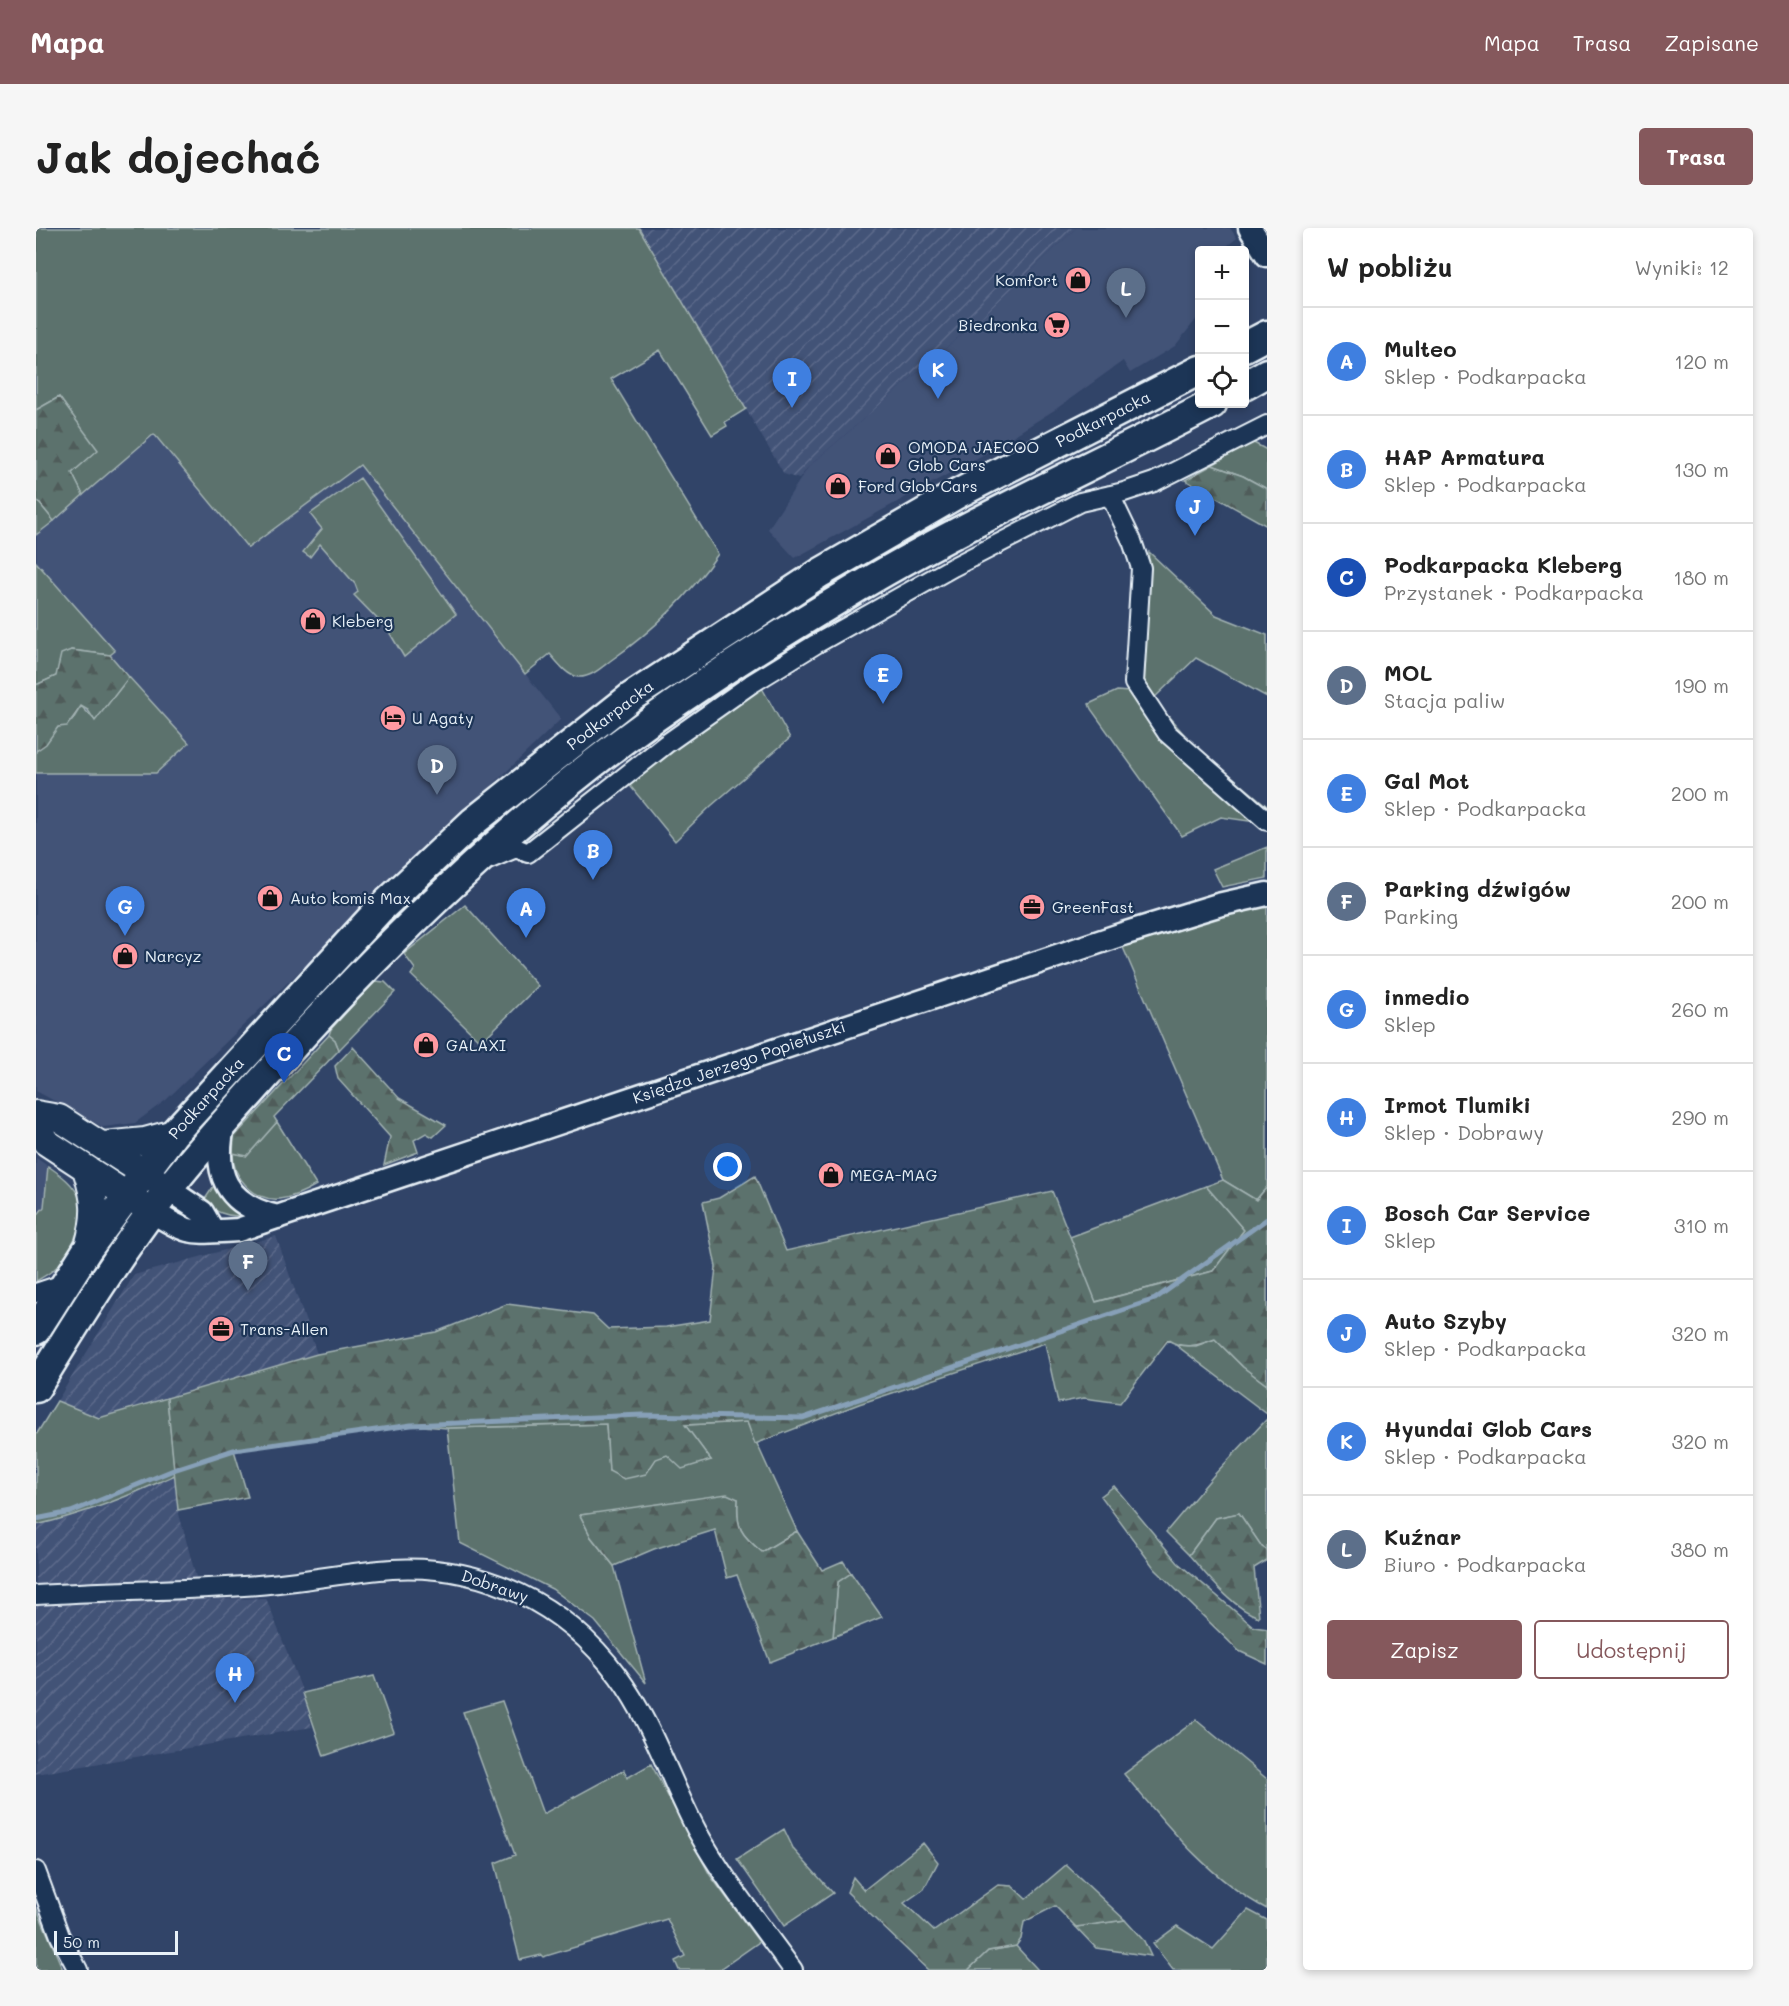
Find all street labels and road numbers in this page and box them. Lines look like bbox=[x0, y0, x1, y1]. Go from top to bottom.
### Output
street label: Podkarpacka bbox=[1052, 386, 1154, 451]
street label: Podkarpacka bbox=[562, 675, 657, 754]
street label: Księdza Jerzego Popiełuszki bbox=[630, 1015, 848, 1108]
street label: Podkarpacka bbox=[163, 1052, 248, 1143]
street label: Dobrawy bbox=[459, 1564, 531, 1607]

